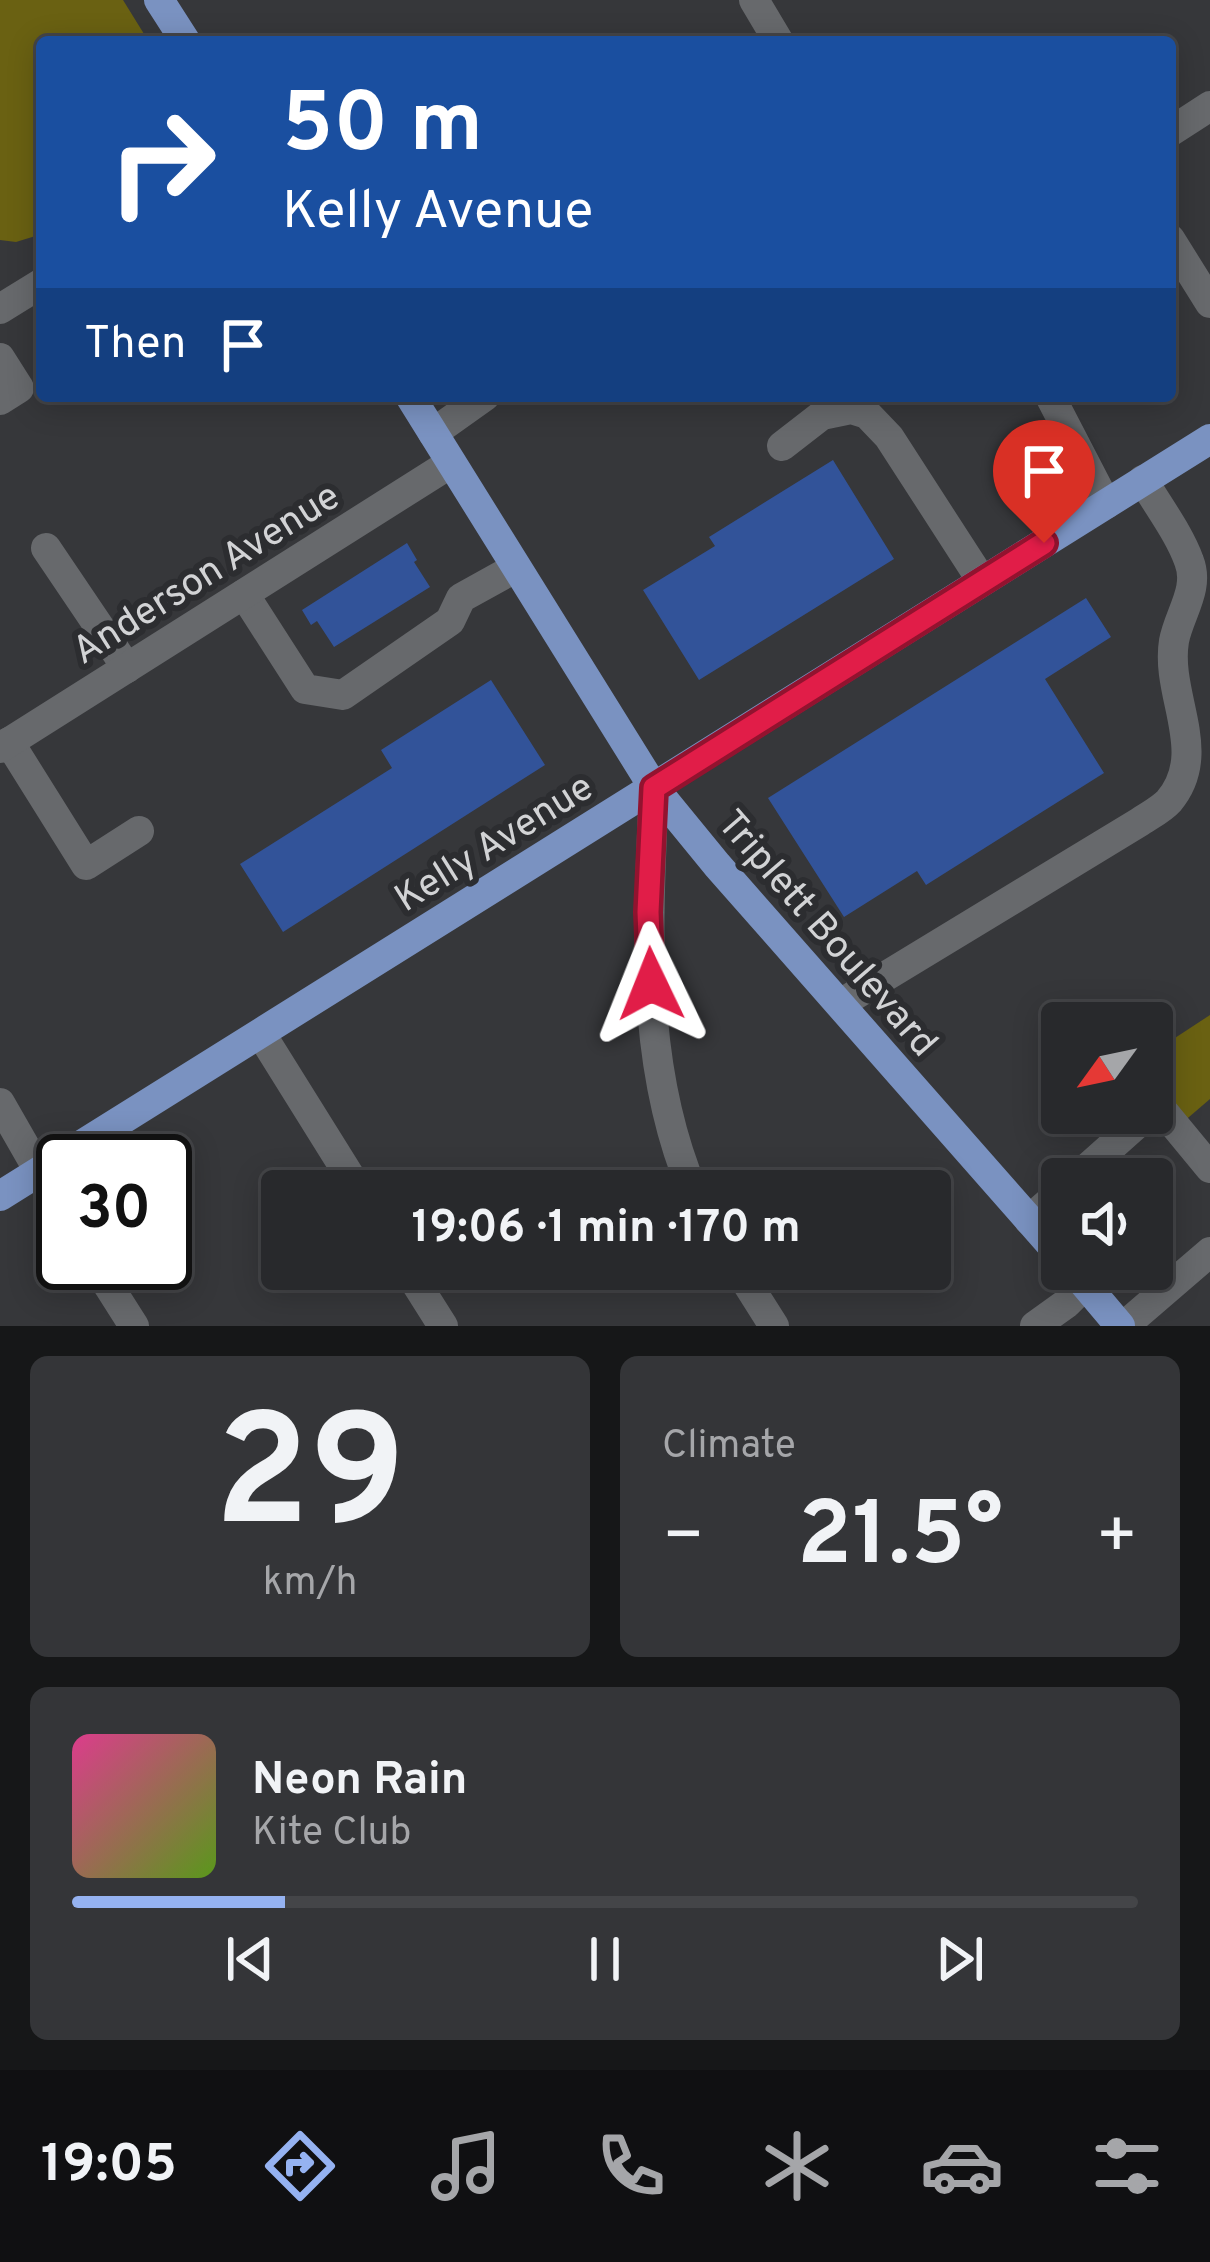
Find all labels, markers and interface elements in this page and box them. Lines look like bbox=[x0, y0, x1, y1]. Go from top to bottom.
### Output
text: 50 m bbox=[282, 75, 483, 181]
icon: right bbox=[84, 84, 240, 240]
text: Kelly Avenue bbox=[282, 179, 593, 248]
icon: arrive bbox=[210, 312, 276, 378]
text: Then bbox=[84, 317, 186, 374]
pin bbox=[993, 420, 1095, 543]
icon: arrive bbox=[1011, 438, 1077, 504]
street label: Anderson Avenue bbox=[64, 474, 350, 678]
street label: Kelly Avenue bbox=[387, 764, 604, 925]
street label: Triplett Boulevard bbox=[705, 801, 946, 1069]
position arrow bbox=[588, 921, 714, 1047]
north arrow bbox=[1041, 1002, 1173, 1134]
map controls bbox=[1041, 1002, 1173, 1290]
speed limit sign: 30 bbox=[36, 1134, 192, 1290]
button: sound bbox=[1041, 1158, 1173, 1290]
text: 19:06 · 1 min · 170 m bbox=[411, 1201, 801, 1258]
text: 29 bbox=[214, 1383, 406, 1581]
text: Climate bbox=[662, 1423, 796, 1472]
text: 21.5° bbox=[797, 1483, 1003, 1596]
text: − bbox=[662, 1498, 705, 1581]
text: + bbox=[1095, 1498, 1138, 1581]
text: km/h bbox=[263, 1560, 357, 1609]
text: Neon Rain bbox=[252, 1753, 468, 1810]
text: Kite Club bbox=[252, 1810, 411, 1859]
icon: previous bbox=[217, 1926, 283, 1992]
icon: pause bbox=[572, 1926, 638, 1992]
icon: next bbox=[927, 1926, 993, 1992]
icon: directions bbox=[258, 2124, 342, 2208]
icon: music bbox=[424, 2124, 508, 2208]
icon: phone bbox=[589, 2124, 673, 2208]
icon: climate bbox=[755, 2124, 839, 2208]
icon: car bbox=[920, 2124, 1004, 2208]
icon: filters bbox=[1085, 2124, 1169, 2208]
text: 19:05 bbox=[41, 2132, 177, 2201]

